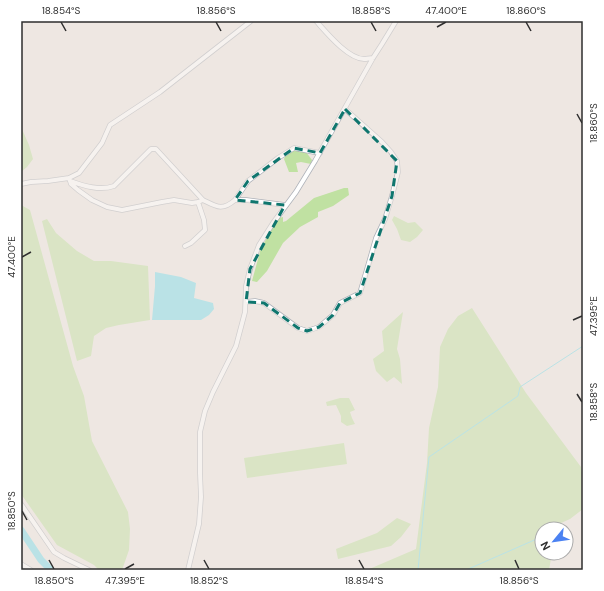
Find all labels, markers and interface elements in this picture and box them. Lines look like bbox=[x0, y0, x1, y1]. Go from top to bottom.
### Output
text: 18.854°S bbox=[42, 4, 81, 17]
text: 18.856°S bbox=[197, 4, 236, 17]
text: 18.858°S bbox=[352, 4, 391, 17]
text: 47.400°E bbox=[425, 4, 467, 17]
text: 18.860°S bbox=[506, 4, 546, 17]
text: 18.860°S bbox=[587, 103, 600, 143]
text: 47.400°E bbox=[5, 236, 18, 278]
text: 47.395°E bbox=[587, 296, 600, 336]
text: 18.858°S bbox=[587, 382, 600, 421]
text: 18.850°S bbox=[5, 491, 18, 531]
north arrow bbox=[534, 521, 574, 561]
text: N bbox=[537, 539, 553, 553]
text: 18.850°S bbox=[34, 574, 74, 587]
text: 47.395°E bbox=[105, 574, 145, 587]
text: 18.852°S bbox=[190, 574, 228, 587]
text: 18.854°S bbox=[345, 574, 384, 587]
text: 18.856°S bbox=[500, 574, 539, 587]

